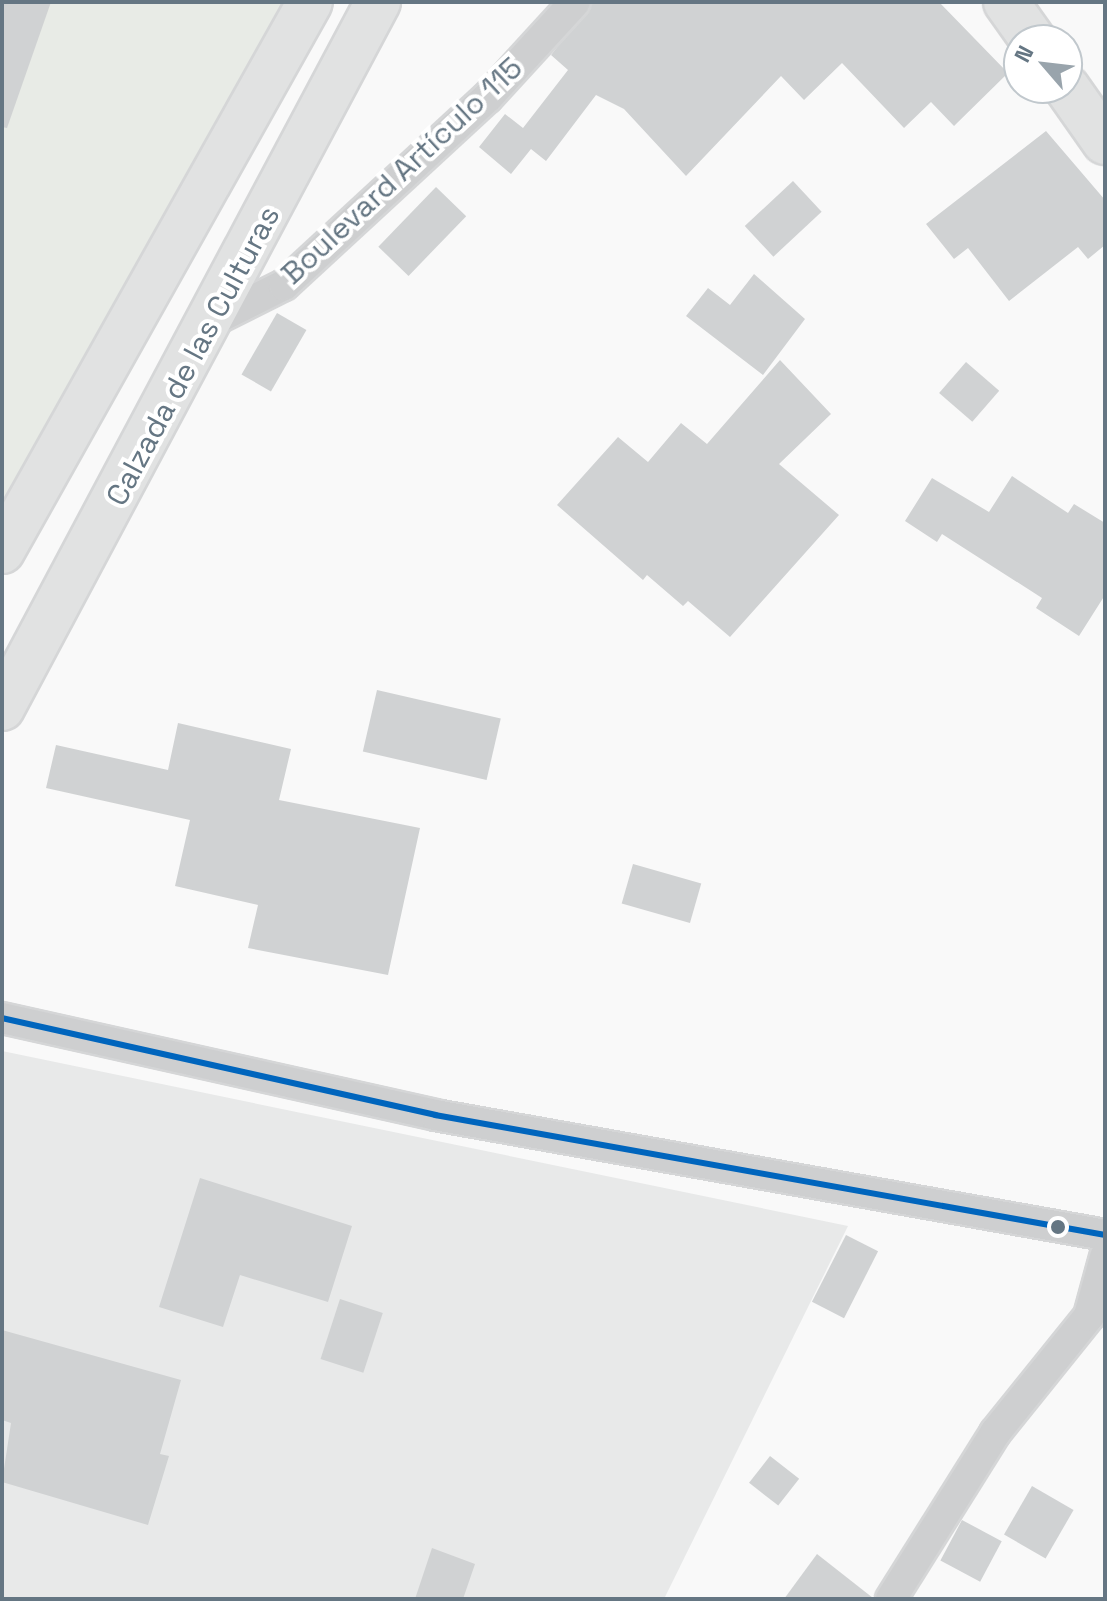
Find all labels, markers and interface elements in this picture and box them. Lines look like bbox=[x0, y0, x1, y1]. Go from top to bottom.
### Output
north arrow bbox=[1003, 24, 1083, 104]
text: N bbox=[1008, 41, 1039, 67]
street label: Boulevard Artículo 115 bbox=[274, 50, 530, 292]
street label: Calzada de las Culturas bbox=[99, 200, 287, 512]
unlabelled marker bbox=[1050, 1219, 1066, 1235]

